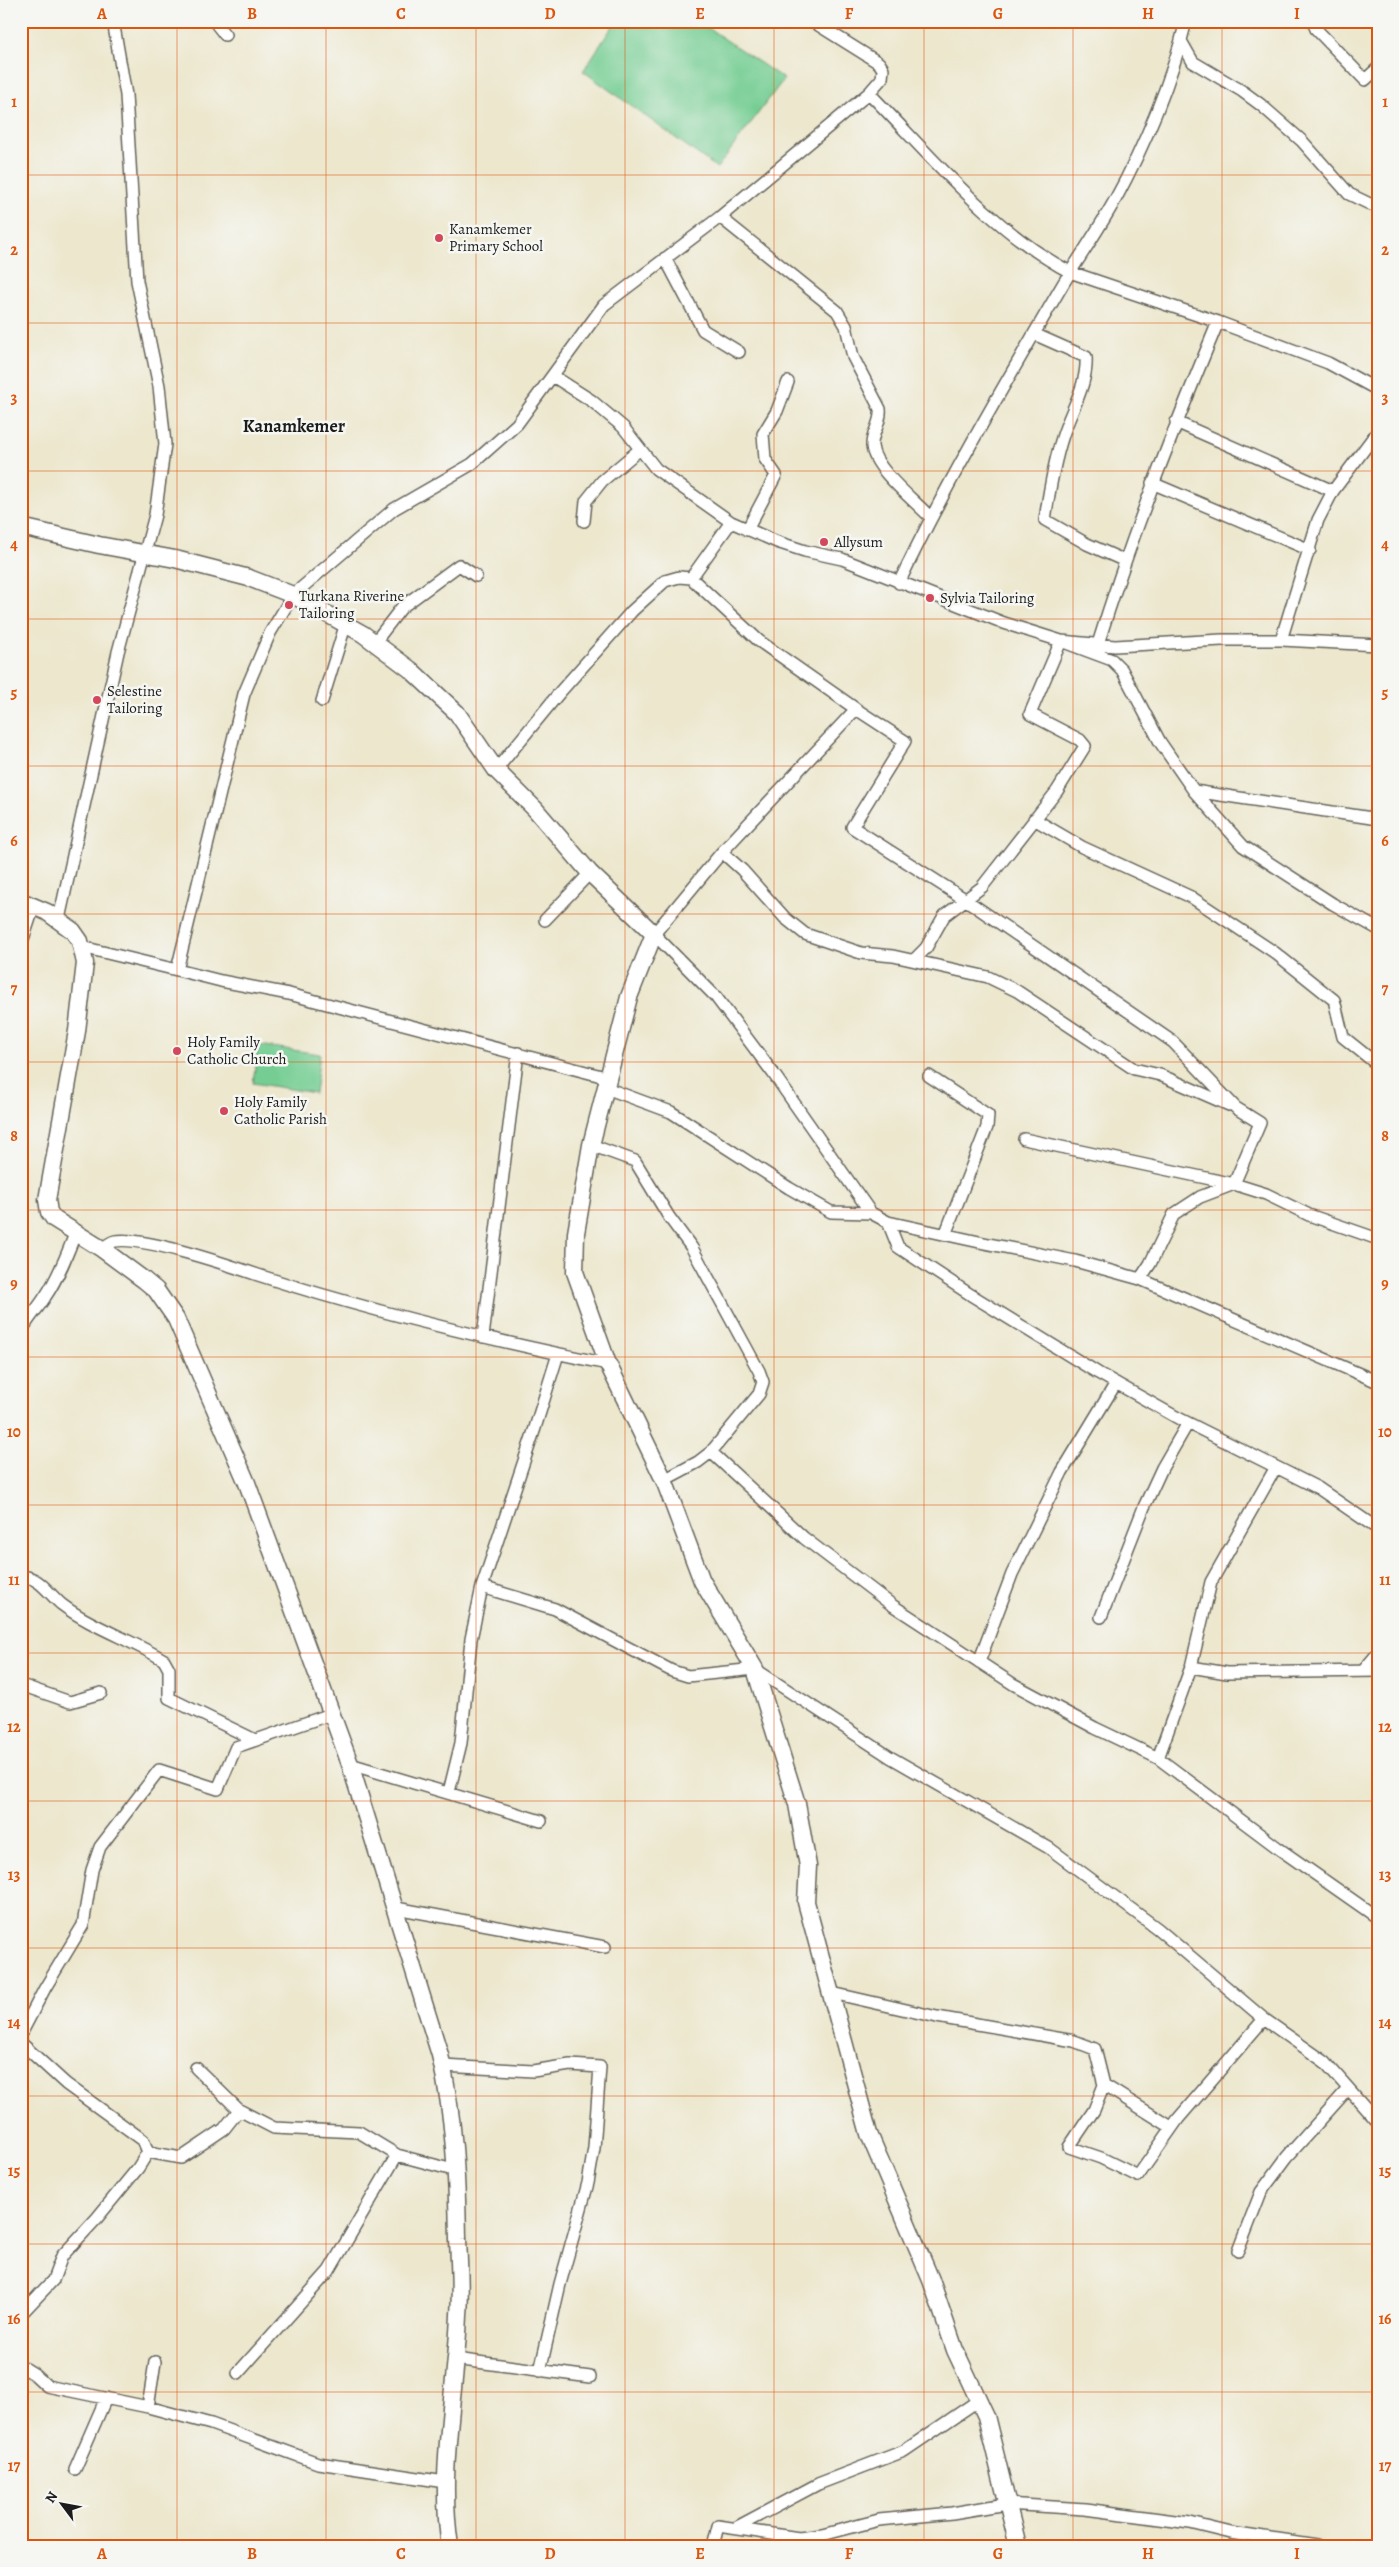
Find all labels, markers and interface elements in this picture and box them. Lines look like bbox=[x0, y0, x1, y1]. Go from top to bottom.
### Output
text: A bbox=[96, 3, 108, 25]
text: B bbox=[247, 3, 257, 25]
text: C bbox=[396, 3, 406, 25]
text: D bbox=[544, 3, 556, 25]
text: E bbox=[695, 3, 705, 25]
text: F bbox=[845, 3, 854, 25]
text: G bbox=[993, 3, 1003, 25]
text: H bbox=[1142, 3, 1154, 25]
text: I bbox=[1294, 3, 1300, 25]
text: 1 bbox=[11, 91, 17, 113]
text: 1 bbox=[1382, 91, 1388, 113]
place label: Kanamkemer Primary School bbox=[449, 219, 543, 256]
marker: Kanamkemer Primary School bbox=[433, 232, 445, 244]
text: 2 bbox=[10, 239, 18, 261]
text: 2 bbox=[1381, 239, 1389, 261]
text: 3 bbox=[11, 387, 18, 409]
text: 3 bbox=[1382, 387, 1389, 409]
district label: Kanamkemer bbox=[243, 414, 346, 438]
place label: Allysum bbox=[833, 532, 884, 552]
text: 4 bbox=[10, 534, 18, 556]
text: 4 bbox=[1381, 534, 1389, 556]
marker: Allysum bbox=[818, 536, 830, 548]
place label: Turkana Riverine Tailoring bbox=[299, 586, 405, 623]
place label: Sylvia Tailoring bbox=[940, 588, 1035, 608]
marker: Sylvia Tailoring bbox=[924, 592, 936, 604]
marker: Turkana Riverine Tailoring bbox=[283, 599, 295, 611]
place label: Selestine Tailoring bbox=[107, 681, 163, 718]
text: 5 bbox=[11, 682, 18, 704]
text: 5 bbox=[1382, 682, 1389, 704]
marker: Selestine Tailoring bbox=[91, 694, 103, 706]
text: 6 bbox=[10, 830, 18, 852]
text: 6 bbox=[1381, 830, 1389, 852]
text: 7 bbox=[11, 978, 18, 1000]
text: 7 bbox=[1382, 978, 1389, 1000]
place label: Holy Family Catholic Church bbox=[187, 1032, 287, 1069]
marker: Holy Family Catholic Church bbox=[171, 1045, 183, 1057]
place label: Holy Family Catholic Parish bbox=[234, 1092, 327, 1129]
marker: Holy Family Catholic Parish bbox=[218, 1105, 230, 1117]
text: 8 bbox=[10, 1125, 18, 1147]
text: 8 bbox=[1381, 1125, 1389, 1147]
text: 9 bbox=[10, 1273, 18, 1295]
text: 9 bbox=[1381, 1273, 1389, 1295]
text: 10 bbox=[7, 1421, 21, 1443]
text: 10 bbox=[1378, 1421, 1392, 1443]
text: 11 bbox=[8, 1569, 20, 1591]
text: 11 bbox=[1379, 1569, 1391, 1591]
text: 12 bbox=[7, 1716, 21, 1738]
text: 12 bbox=[1378, 1716, 1392, 1738]
text: 13 bbox=[8, 1864, 20, 1886]
text: 13 bbox=[1379, 1864, 1391, 1886]
text: 14 bbox=[7, 2012, 21, 2034]
text: 14 bbox=[1378, 2012, 1392, 2034]
text: 15 bbox=[8, 2160, 20, 2182]
text: 15 bbox=[1379, 2160, 1391, 2182]
text: 16 bbox=[7, 2308, 21, 2330]
text: 16 bbox=[1378, 2308, 1392, 2330]
text: 17 bbox=[8, 2455, 20, 2477]
text: 17 bbox=[1379, 2455, 1391, 2477]
north arrow bbox=[38, 2480, 88, 2530]
text: N bbox=[41, 2488, 62, 2507]
text: A bbox=[96, 2543, 108, 2565]
text: B bbox=[247, 2543, 257, 2565]
text: C bbox=[396, 2543, 406, 2565]
text: D bbox=[544, 2543, 556, 2565]
text: E bbox=[695, 2543, 705, 2565]
text: F bbox=[845, 2543, 854, 2565]
text: G bbox=[993, 2543, 1003, 2565]
text: H bbox=[1142, 2543, 1154, 2565]
text: I bbox=[1294, 2543, 1300, 2565]

